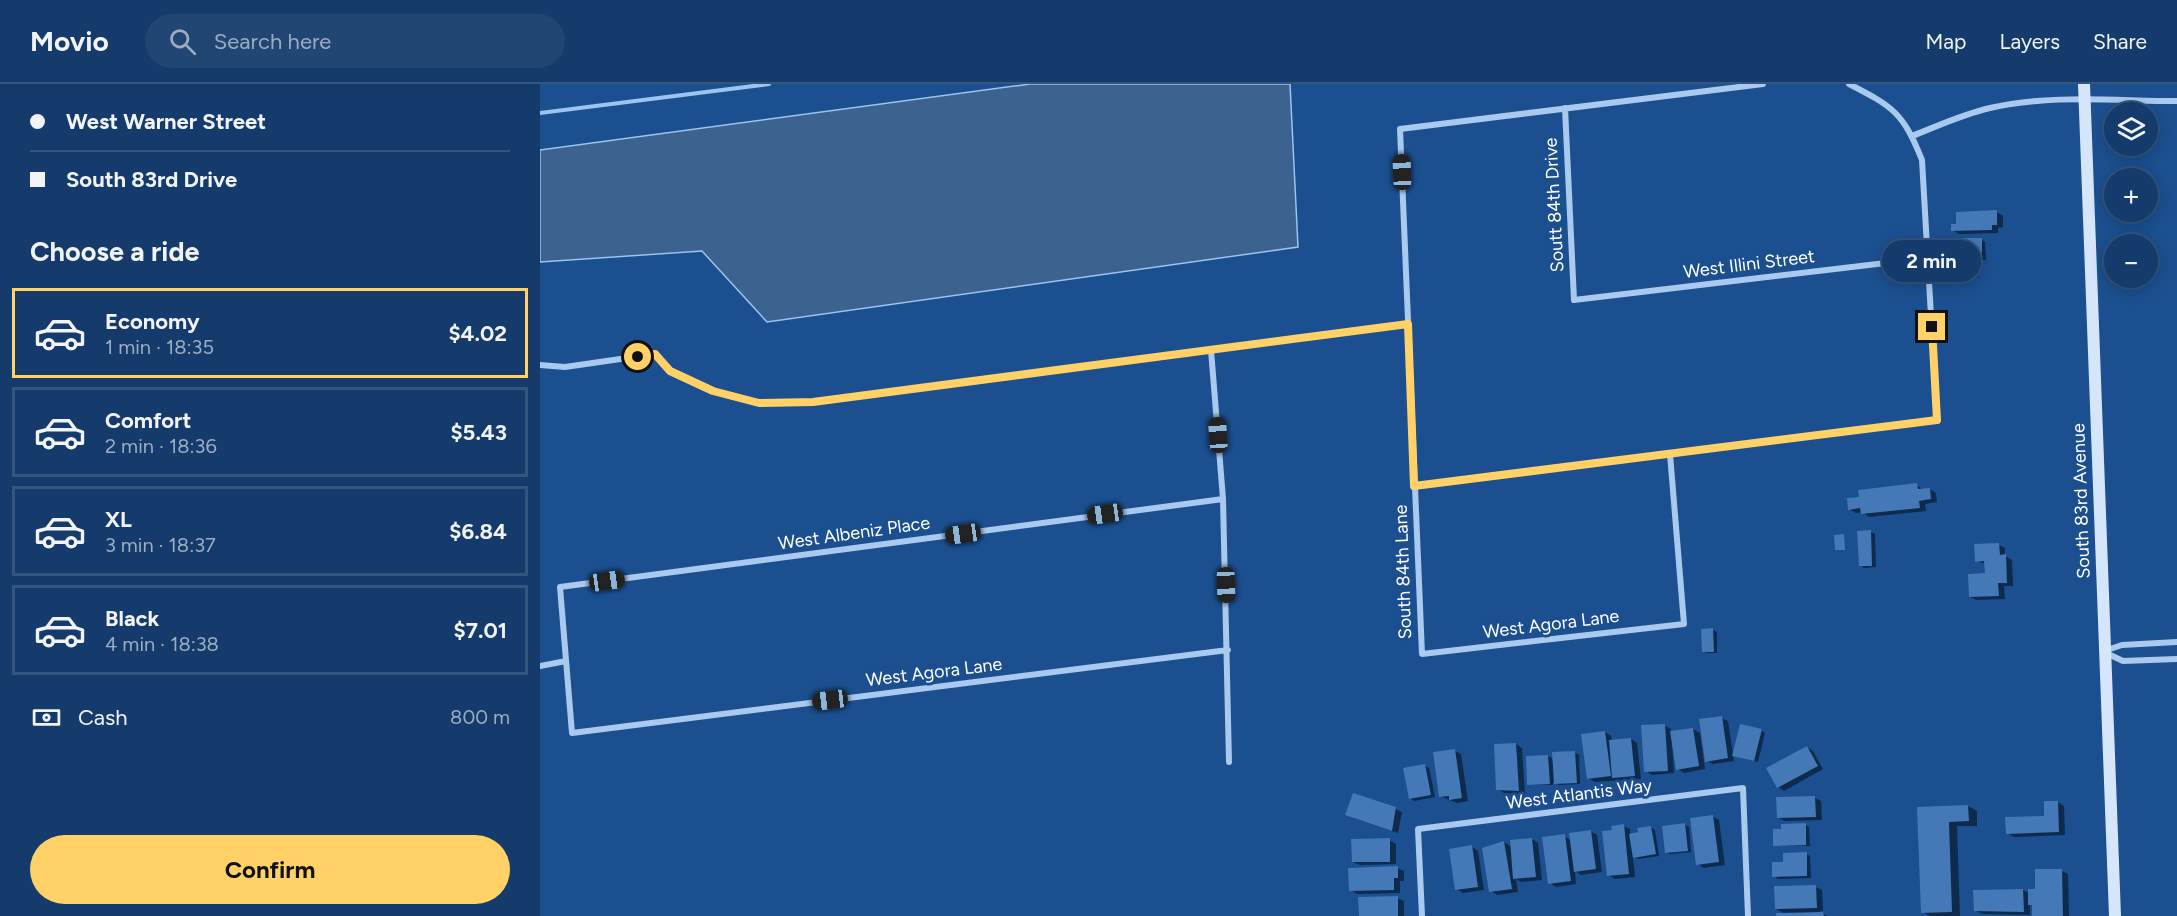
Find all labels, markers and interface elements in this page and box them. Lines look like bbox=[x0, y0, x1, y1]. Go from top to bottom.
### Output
search box bbox=[145, 14, 565, 68]
text: Movio bbox=[30, 24, 109, 58]
icon: search bbox=[166, 25, 199, 58]
text: Search here bbox=[214, 28, 331, 55]
text: Map bbox=[1926, 29, 1966, 54]
text: Layers bbox=[1999, 29, 2060, 54]
text: Share bbox=[2093, 29, 2147, 54]
map controls bbox=[2104, 102, 2158, 288]
button: layers bbox=[2104, 102, 2158, 156]
text: West Warner Street bbox=[66, 108, 266, 135]
street label: Soutt 84th Drive bbox=[1539, 137, 1569, 273]
car bbox=[1392, 154, 1412, 190]
text: South 83rd Drive bbox=[66, 166, 237, 193]
button: + bbox=[2104, 168, 2158, 222]
button: − bbox=[2104, 234, 2158, 288]
text: Choose a ride bbox=[30, 235, 199, 268]
callout: 2 min bbox=[1882, 240, 1982, 282]
street label: West Illini Street bbox=[1682, 245, 1816, 283]
text: 2 min bbox=[1906, 249, 1957, 273]
icon: car bbox=[33, 306, 87, 360]
text: Economy bbox=[105, 308, 200, 335]
route end bbox=[1918, 313, 1945, 340]
text: $4.02 bbox=[448, 320, 507, 347]
text: 1 min · 18:35 bbox=[105, 335, 214, 359]
route start bbox=[624, 343, 651, 370]
icon: car bbox=[33, 405, 87, 459]
text: Comfort bbox=[105, 407, 191, 434]
car bbox=[1208, 416, 1228, 454]
text: $5.43 bbox=[450, 419, 507, 446]
street label: South 83rd Avenue bbox=[2067, 423, 2095, 579]
text: 2 min · 18:36 bbox=[105, 434, 217, 458]
car bbox=[1086, 503, 1124, 525]
icon: car bbox=[33, 504, 87, 558]
street label: South 84th Lane bbox=[1390, 504, 1416, 640]
text: XL bbox=[105, 506, 132, 533]
street label: West Albeniz Place bbox=[777, 511, 932, 555]
text: $6.84 bbox=[449, 518, 507, 545]
car bbox=[944, 523, 982, 545]
text: 3 min · 18:37 bbox=[105, 533, 216, 557]
car bbox=[1216, 567, 1236, 603]
car bbox=[588, 570, 626, 592]
icon: car bbox=[33, 603, 87, 657]
text: Black bbox=[105, 605, 159, 632]
street label: West Agora Lane bbox=[1482, 605, 1621, 643]
text: $7.01 bbox=[454, 617, 507, 644]
text: 4 min · 18:38 bbox=[105, 632, 219, 656]
street label: West Agora Lane bbox=[865, 653, 1004, 691]
car bbox=[811, 689, 849, 711]
icon: cash bbox=[30, 701, 63, 734]
text: Cash bbox=[78, 704, 128, 731]
text: 800 m bbox=[450, 705, 510, 729]
street label: West Atlantis Way bbox=[1505, 774, 1654, 814]
button: Confirm bbox=[30, 835, 510, 904]

